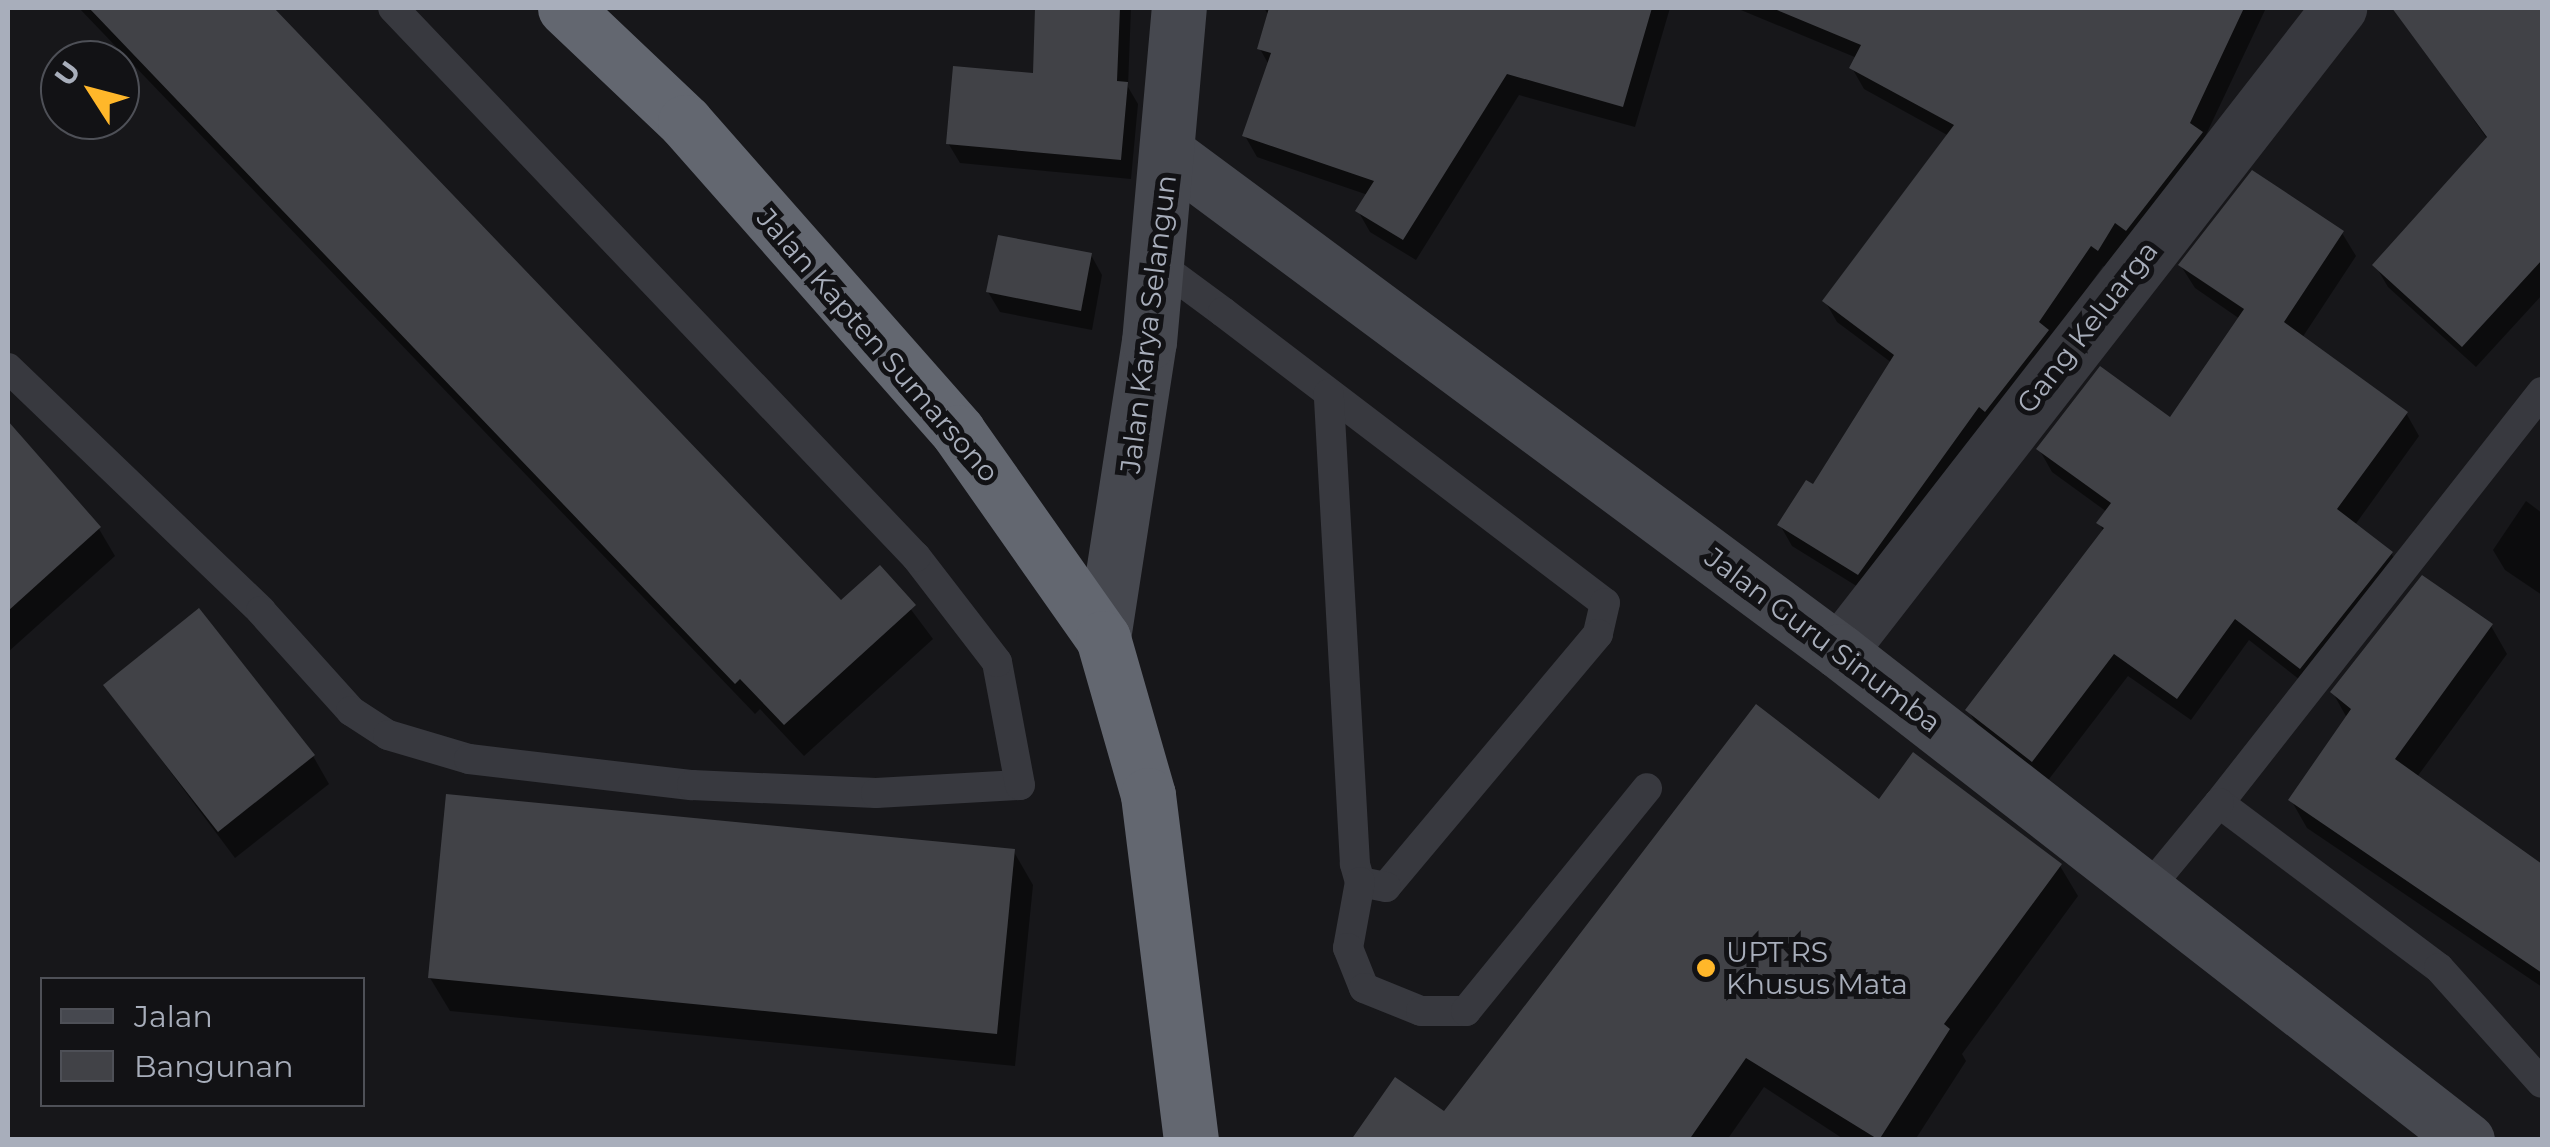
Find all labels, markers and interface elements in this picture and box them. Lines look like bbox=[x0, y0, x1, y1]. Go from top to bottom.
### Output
north arrow bbox=[40, 40, 140, 140]
text: U bbox=[47, 55, 88, 92]
street label: Jalan Karya Selangun bbox=[1113, 173, 1183, 475]
street label: Jalan Kapten Sumarsono bbox=[750, 202, 1006, 488]
street label: Gang Keluarga bbox=[2009, 234, 2165, 420]
street label: Jalan Guru Sinumba bbox=[1699, 540, 1947, 740]
place label: UPT RS Khusus Mata bbox=[1726, 935, 1908, 1001]
marker: UPT RS Khusus Mata bbox=[1695, 957, 1717, 979]
legend bbox=[40, 977, 365, 1107]
text: Jalan bbox=[134, 998, 213, 1035]
text: Bangunan bbox=[134, 1048, 294, 1085]

